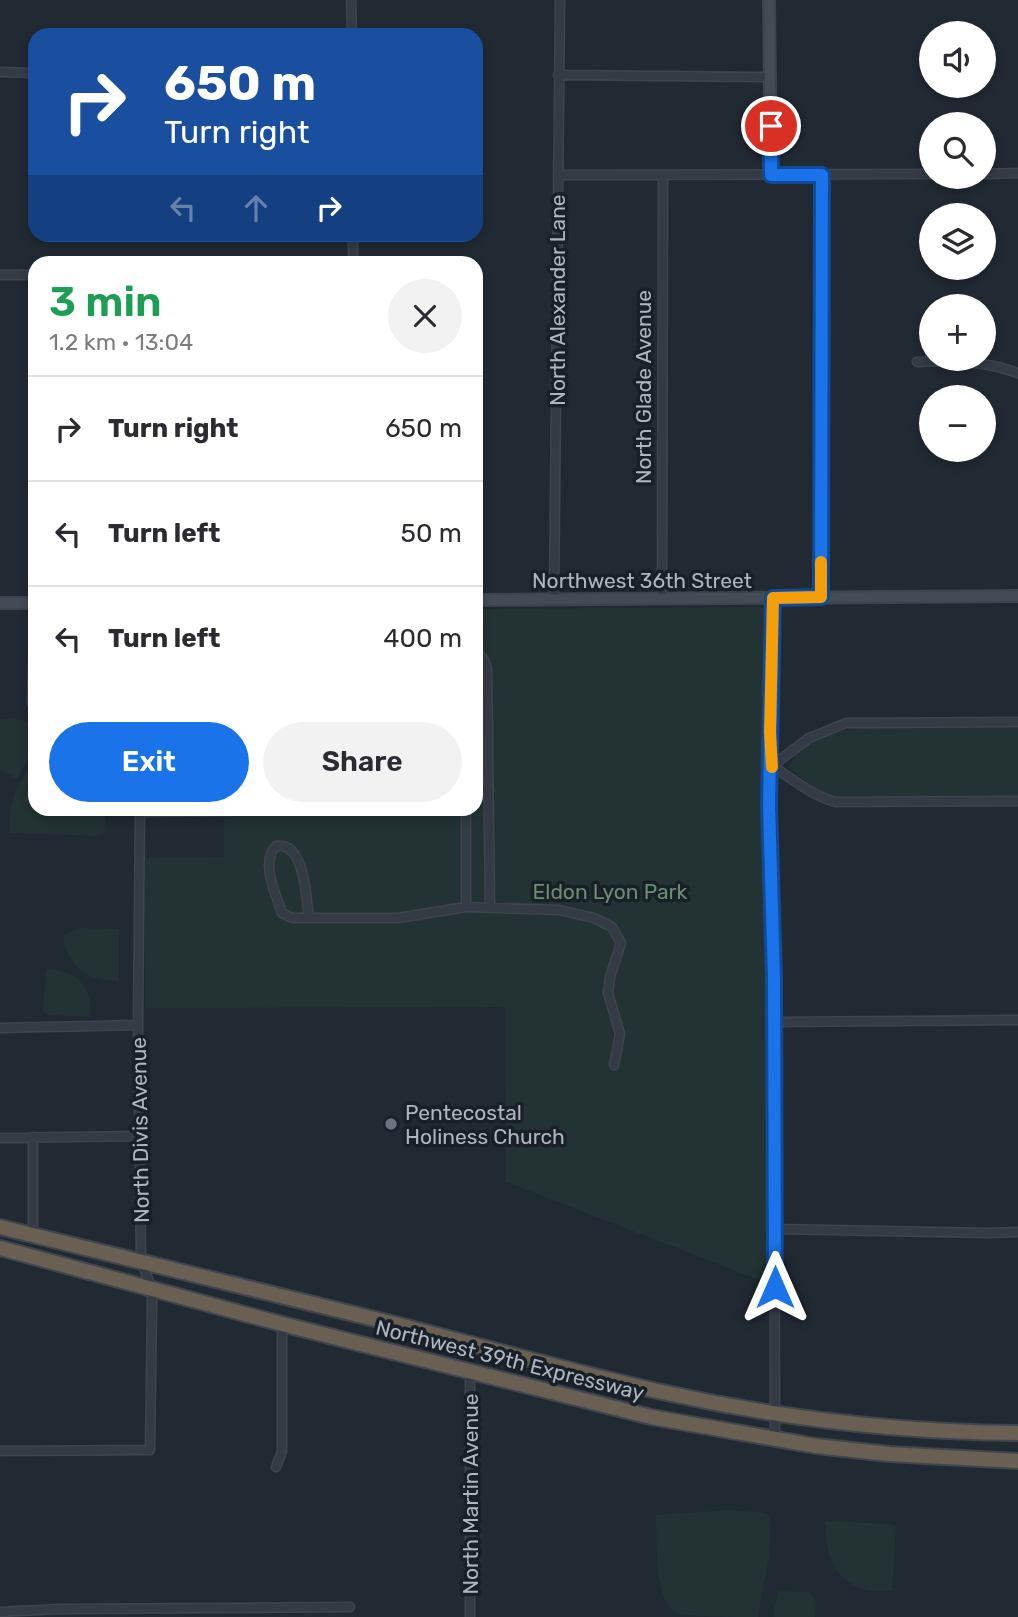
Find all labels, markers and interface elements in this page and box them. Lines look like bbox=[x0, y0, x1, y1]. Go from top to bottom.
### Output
map controls bbox=[919, 21, 996, 462]
button: sound bbox=[919, 21, 996, 98]
text: 650 m bbox=[164, 54, 316, 112]
icon: right bbox=[49, 56, 140, 147]
pin bbox=[741, 96, 801, 156]
icon: arrive bbox=[752, 107, 790, 145]
button: search bbox=[919, 112, 996, 189]
text: Turn right bbox=[164, 113, 309, 151]
icon: left bbox=[164, 189, 202, 227]
icon: ahead bbox=[237, 189, 275, 227]
icon: right bbox=[310, 189, 348, 227]
street label: North Alexander Lane bbox=[545, 194, 570, 406]
button: layers bbox=[919, 203, 996, 280]
text: 3 min bbox=[49, 277, 162, 327]
button: close bbox=[388, 279, 462, 353]
street label: North Glade Avenue bbox=[631, 290, 656, 484]
button: + bbox=[919, 294, 996, 371]
text: 1.2 km · 13:04 bbox=[49, 328, 193, 356]
button: − bbox=[919, 385, 996, 462]
icon: right bbox=[49, 410, 87, 448]
text: Turn right bbox=[108, 413, 238, 444]
text: 650 m bbox=[385, 413, 462, 444]
icon: left bbox=[49, 515, 87, 553]
text: Turn left bbox=[108, 518, 220, 549]
text: 50 m bbox=[401, 518, 462, 549]
street label: Northwest 36th Street bbox=[532, 568, 752, 593]
icon: left bbox=[49, 620, 87, 658]
text: Turn left bbox=[108, 623, 220, 654]
text: 400 m bbox=[383, 623, 462, 654]
button: Exit bbox=[49, 722, 249, 802]
button: Share bbox=[263, 722, 462, 802]
park label: Eldon Lyon Park bbox=[533, 879, 688, 904]
street label: North Divis Avenue bbox=[126, 1037, 154, 1223]
place label: Pentecostal Holiness Church bbox=[405, 1100, 565, 1149]
marker: Pentecostal Holiness Church bbox=[383, 1116, 399, 1132]
position arrow bbox=[738, 1250, 812, 1324]
street label: Northwest 39th Expressway bbox=[373, 1315, 647, 1406]
street label: North Martin Avenue bbox=[458, 1393, 483, 1595]

